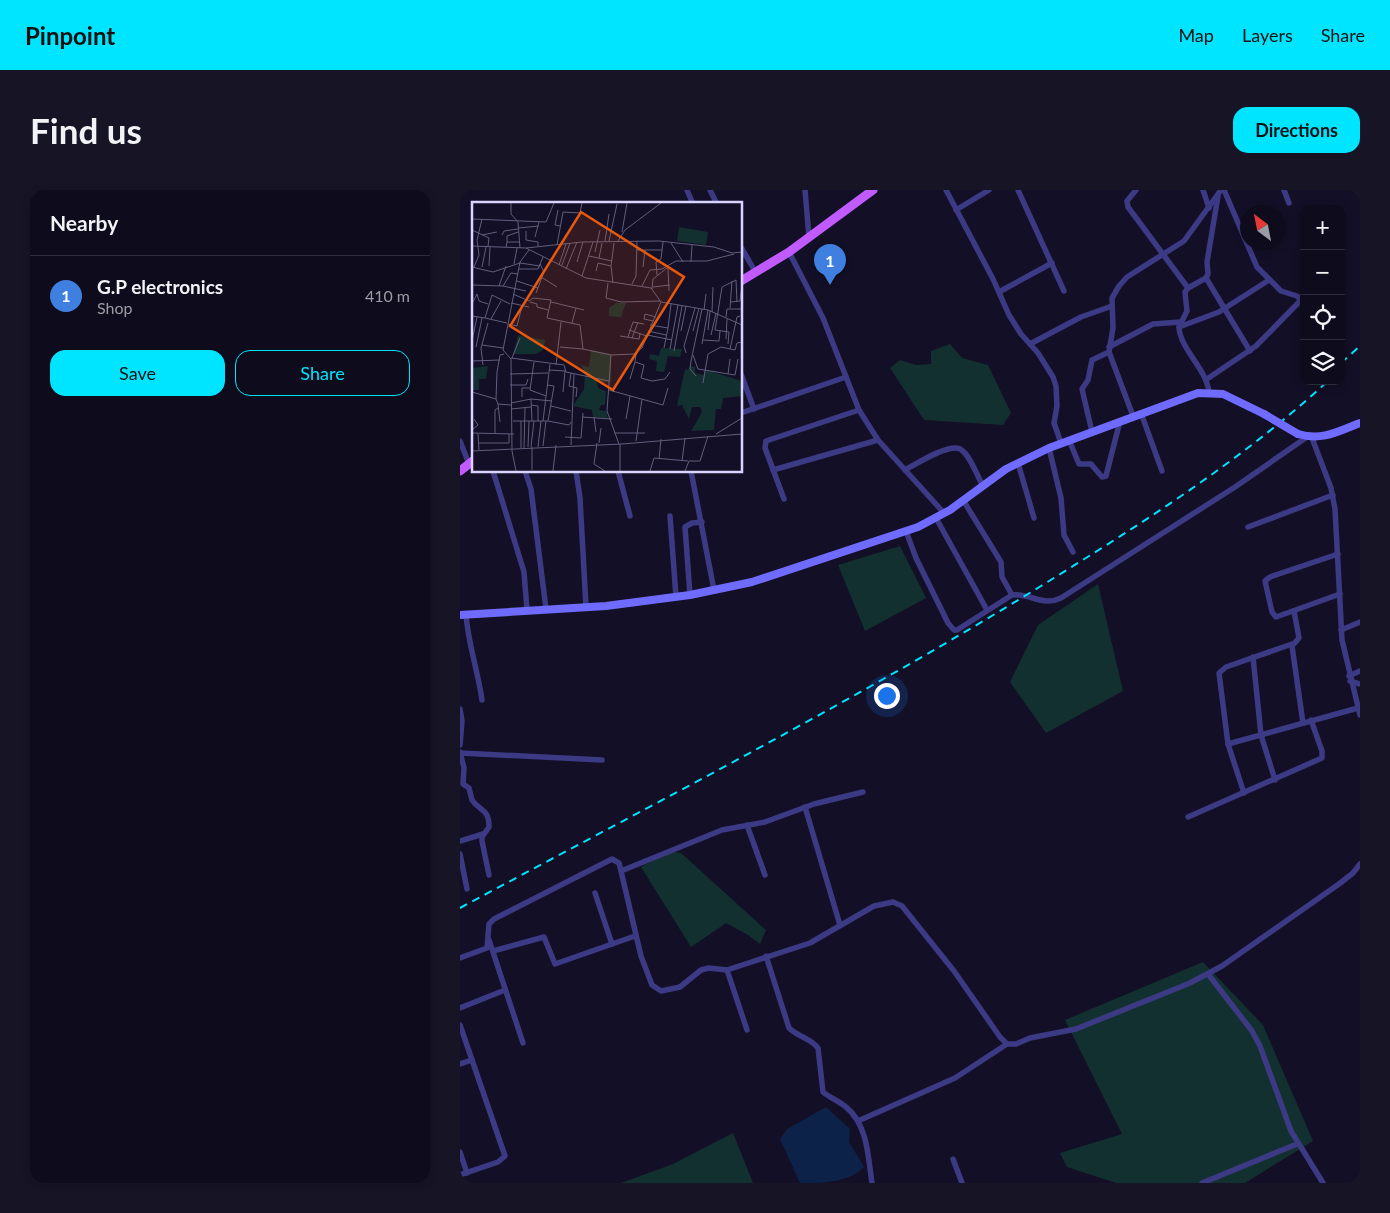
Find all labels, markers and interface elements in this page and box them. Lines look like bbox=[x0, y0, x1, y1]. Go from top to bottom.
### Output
text: Pinpoint bbox=[25, 21, 115, 50]
text: Map bbox=[1178, 24, 1214, 46]
text: Layers bbox=[1242, 24, 1293, 46]
text: Share bbox=[1321, 24, 1365, 46]
button: Directions bbox=[1233, 107, 1360, 153]
text: Find us bbox=[30, 109, 142, 151]
inset map bbox=[472, 202, 742, 472]
north arrow bbox=[1240, 205, 1285, 250]
map controls bbox=[1300, 205, 1345, 385]
button: + bbox=[1300, 205, 1345, 250]
text: Nearby bbox=[50, 210, 118, 235]
pin: 1 bbox=[814, 244, 846, 285]
button: − bbox=[1300, 250, 1345, 295]
text: G.P electronics bbox=[97, 275, 223, 298]
text: 1 bbox=[61, 286, 71, 305]
text: 410 m bbox=[365, 286, 410, 305]
button: locate bbox=[1300, 295, 1345, 340]
text: Shop bbox=[97, 298, 133, 317]
button: layers bbox=[1300, 340, 1345, 385]
button: Save bbox=[50, 350, 225, 396]
button: Share bbox=[235, 350, 410, 396]
your location bbox=[874, 683, 900, 709]

